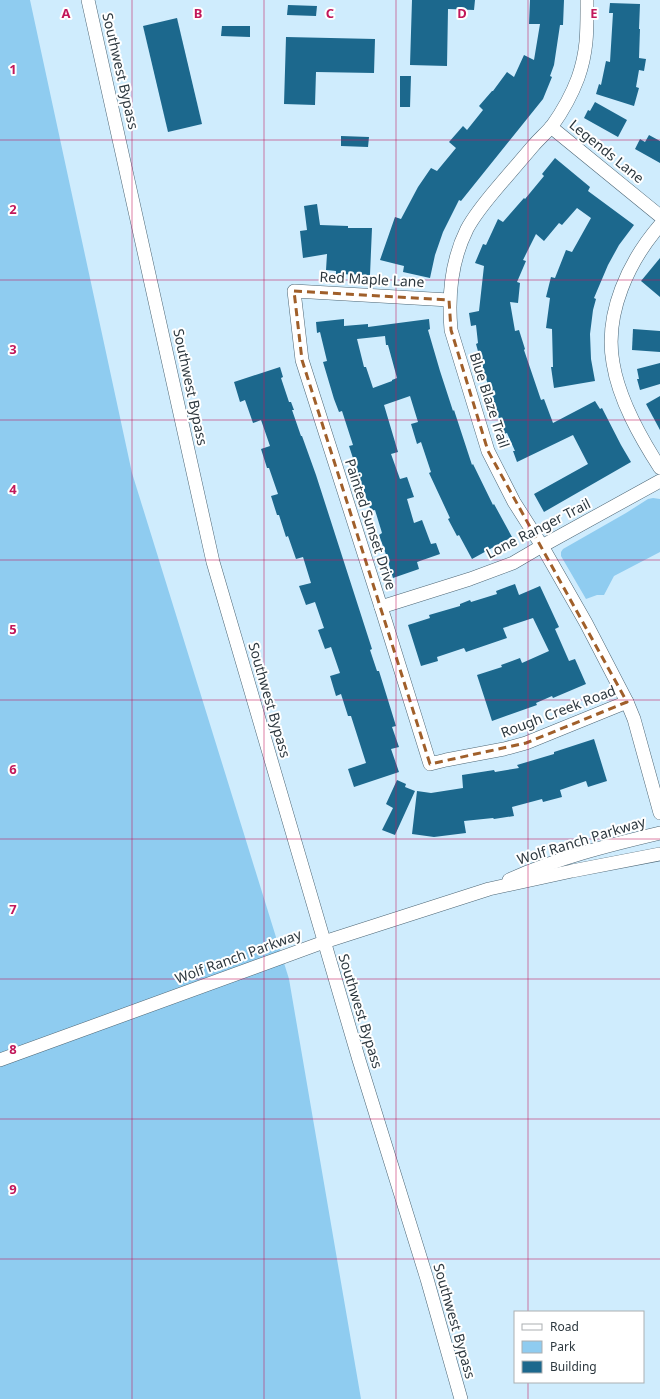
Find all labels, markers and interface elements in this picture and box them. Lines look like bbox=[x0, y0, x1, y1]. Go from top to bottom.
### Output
text: A bbox=[62, 4, 71, 22]
text: B bbox=[194, 4, 202, 22]
text: C bbox=[326, 4, 334, 22]
text: D bbox=[457, 4, 467, 22]
text: E bbox=[590, 4, 598, 22]
street label: Southwest Bypass bbox=[98, 11, 144, 131]
text: 1 bbox=[9, 60, 17, 78]
street label: Legends Lane bbox=[566, 115, 648, 187]
text: 2 bbox=[9, 200, 17, 218]
street label: Red Maple Lane bbox=[319, 267, 425, 291]
street label: Southwest Bypass bbox=[169, 327, 213, 447]
text: 3 bbox=[9, 340, 17, 358]
street label: Blue Blaze Trail bbox=[466, 350, 514, 450]
street label: Painted Sunset Drive bbox=[341, 456, 401, 592]
text: 4 bbox=[9, 480, 17, 498]
street label: Lone Ranger Trail bbox=[483, 493, 593, 563]
text: 5 bbox=[9, 620, 17, 638]
street label: Southwest Bypass bbox=[244, 640, 296, 760]
street label: Rough Creek Road bbox=[498, 680, 618, 742]
text: 6 bbox=[9, 760, 17, 778]
street label: Wolf Ranch Parkway bbox=[515, 811, 648, 869]
text: 7 bbox=[9, 900, 17, 918]
street label: Wolf Ranch Parkway bbox=[172, 924, 305, 988]
street label: Southwest Bypass bbox=[335, 951, 388, 1071]
text: 8 bbox=[9, 1040, 17, 1058]
text: 9 bbox=[9, 1180, 17, 1198]
street label: Southwest Bypass bbox=[429, 1261, 481, 1381]
legend bbox=[514, 1311, 644, 1383]
text: Road bbox=[550, 1318, 579, 1335]
text: Park bbox=[550, 1338, 576, 1355]
text: Building bbox=[550, 1358, 597, 1375]

